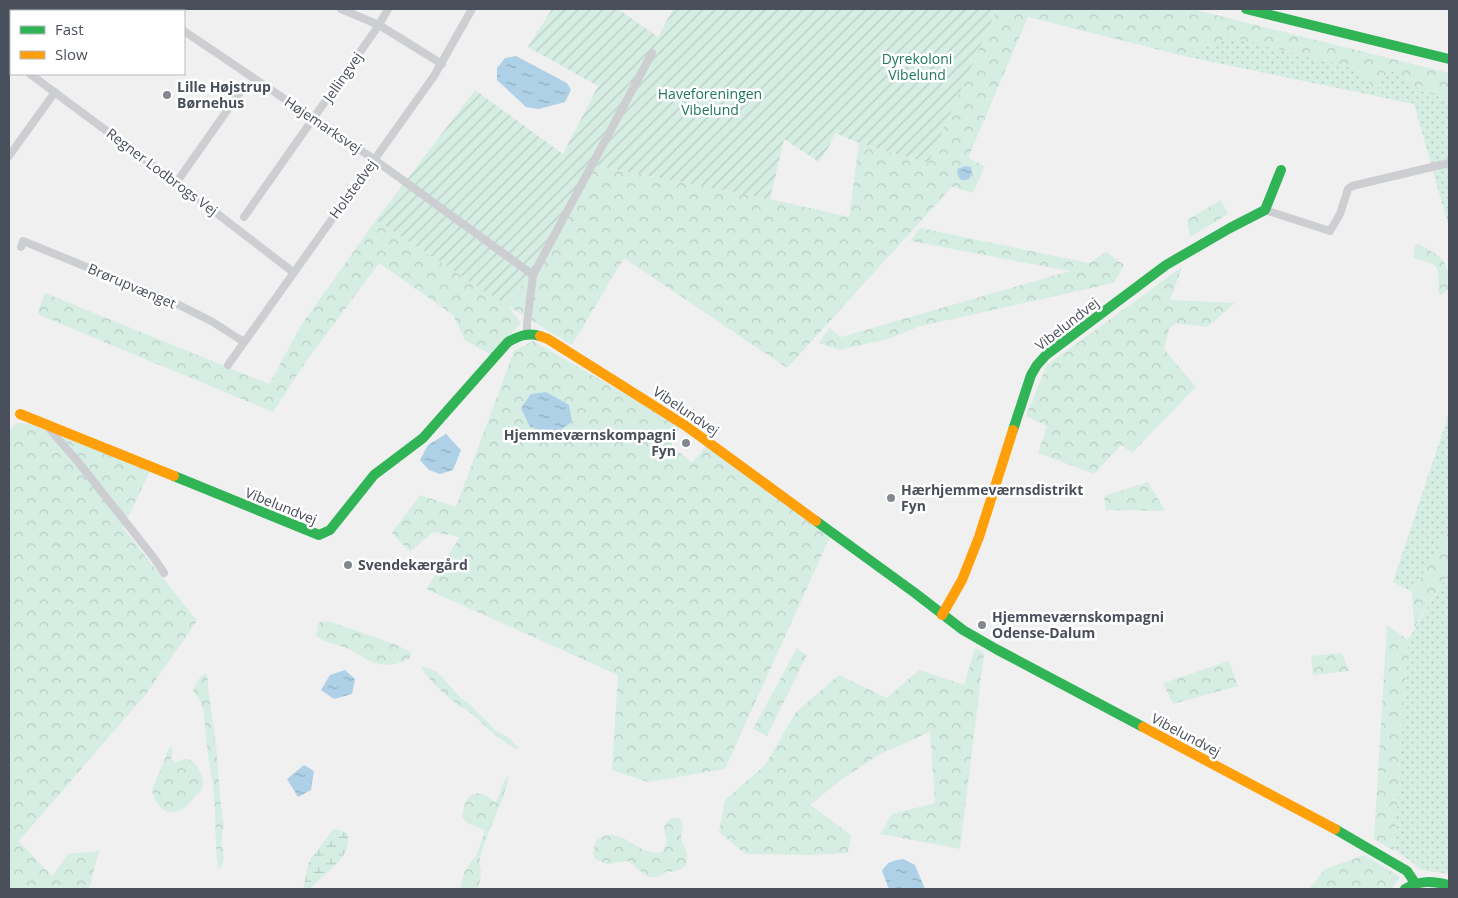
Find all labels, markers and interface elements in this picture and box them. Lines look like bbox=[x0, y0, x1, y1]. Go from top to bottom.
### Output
legend bbox=[10, 10, 185, 75]
text: Fast bbox=[55, 19, 84, 39]
text: Slow bbox=[55, 44, 88, 64]
street label: Jellingvej bbox=[317, 48, 367, 107]
park label: Dyrekoloni Vibelund bbox=[882, 49, 952, 84]
place label: Lille Højstrup Børnehus bbox=[177, 77, 271, 112]
park label: Haveforeningen Vibelund bbox=[658, 84, 762, 119]
marker: Lille Højstrup Børnehus bbox=[161, 89, 173, 101]
street label: Højemarksvej bbox=[281, 92, 365, 157]
street label: Regner Lodbrogs Vej bbox=[103, 124, 222, 220]
street label: Holstedvej bbox=[325, 155, 380, 222]
street label: Brørupvænget bbox=[85, 258, 179, 313]
street label: Vibelundvej bbox=[1031, 293, 1102, 354]
street label: Vibelundvej bbox=[649, 381, 723, 440]
place label: Hjemmeværnskompagni Fyn bbox=[504, 425, 676, 460]
marker: Hjemmeværnskompagni Fyn bbox=[680, 437, 692, 449]
place label: Hærhjemmeværnsdistrikt Fyn bbox=[901, 480, 1083, 515]
street label: Vibelundvej bbox=[242, 482, 320, 529]
marker: Hærhjemmeværnsdistrikt Fyn bbox=[885, 492, 897, 504]
place label: Svendekærgård bbox=[358, 555, 468, 574]
marker: Svendekærgård bbox=[342, 559, 354, 571]
place label: Hjemmeværnskompagni Odense-Dalum bbox=[992, 607, 1164, 642]
marker: Hjemmeværnskompagni Odense-Dalum bbox=[976, 619, 988, 631]
street label: Vibelundvej bbox=[1148, 708, 1224, 761]

